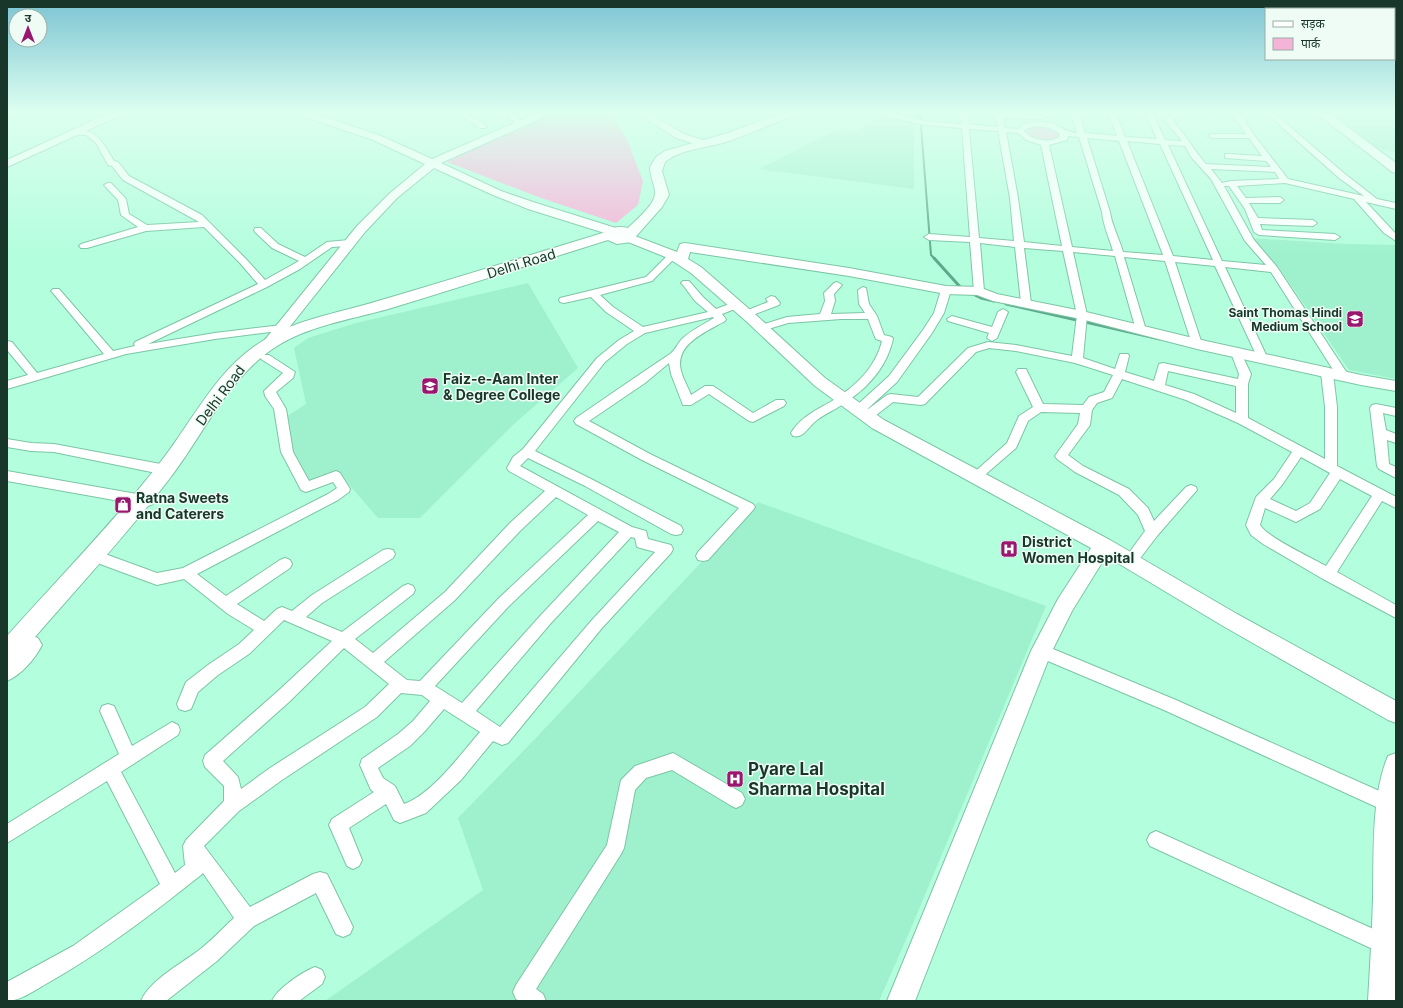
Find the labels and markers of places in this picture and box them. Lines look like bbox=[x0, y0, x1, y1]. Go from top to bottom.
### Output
place label: Saint Thomas Hindi Medium School bbox=[1228, 305, 1342, 334]
school or university icon: Saint Thomas Hindi Medium School bbox=[1345, 309, 1365, 329]
place label: Faiz-e-Aam Inter & Degree College bbox=[443, 370, 560, 403]
school or university icon: Faiz-e-Aam Inter & Degree College bbox=[420, 376, 440, 396]
place label: Ratna Sweets and Caterers bbox=[136, 489, 229, 522]
shop icon: Ratna Sweets and Caterers bbox=[113, 495, 133, 515]
place label: District Women Hospital bbox=[1022, 533, 1134, 566]
hospital icon: District Women Hospital bbox=[999, 539, 1019, 559]
place label: Pyare Lal Sharma Hospital bbox=[748, 759, 885, 799]
hospital icon: Pyare Lal Sharma Hospital bbox=[725, 769, 745, 789]

